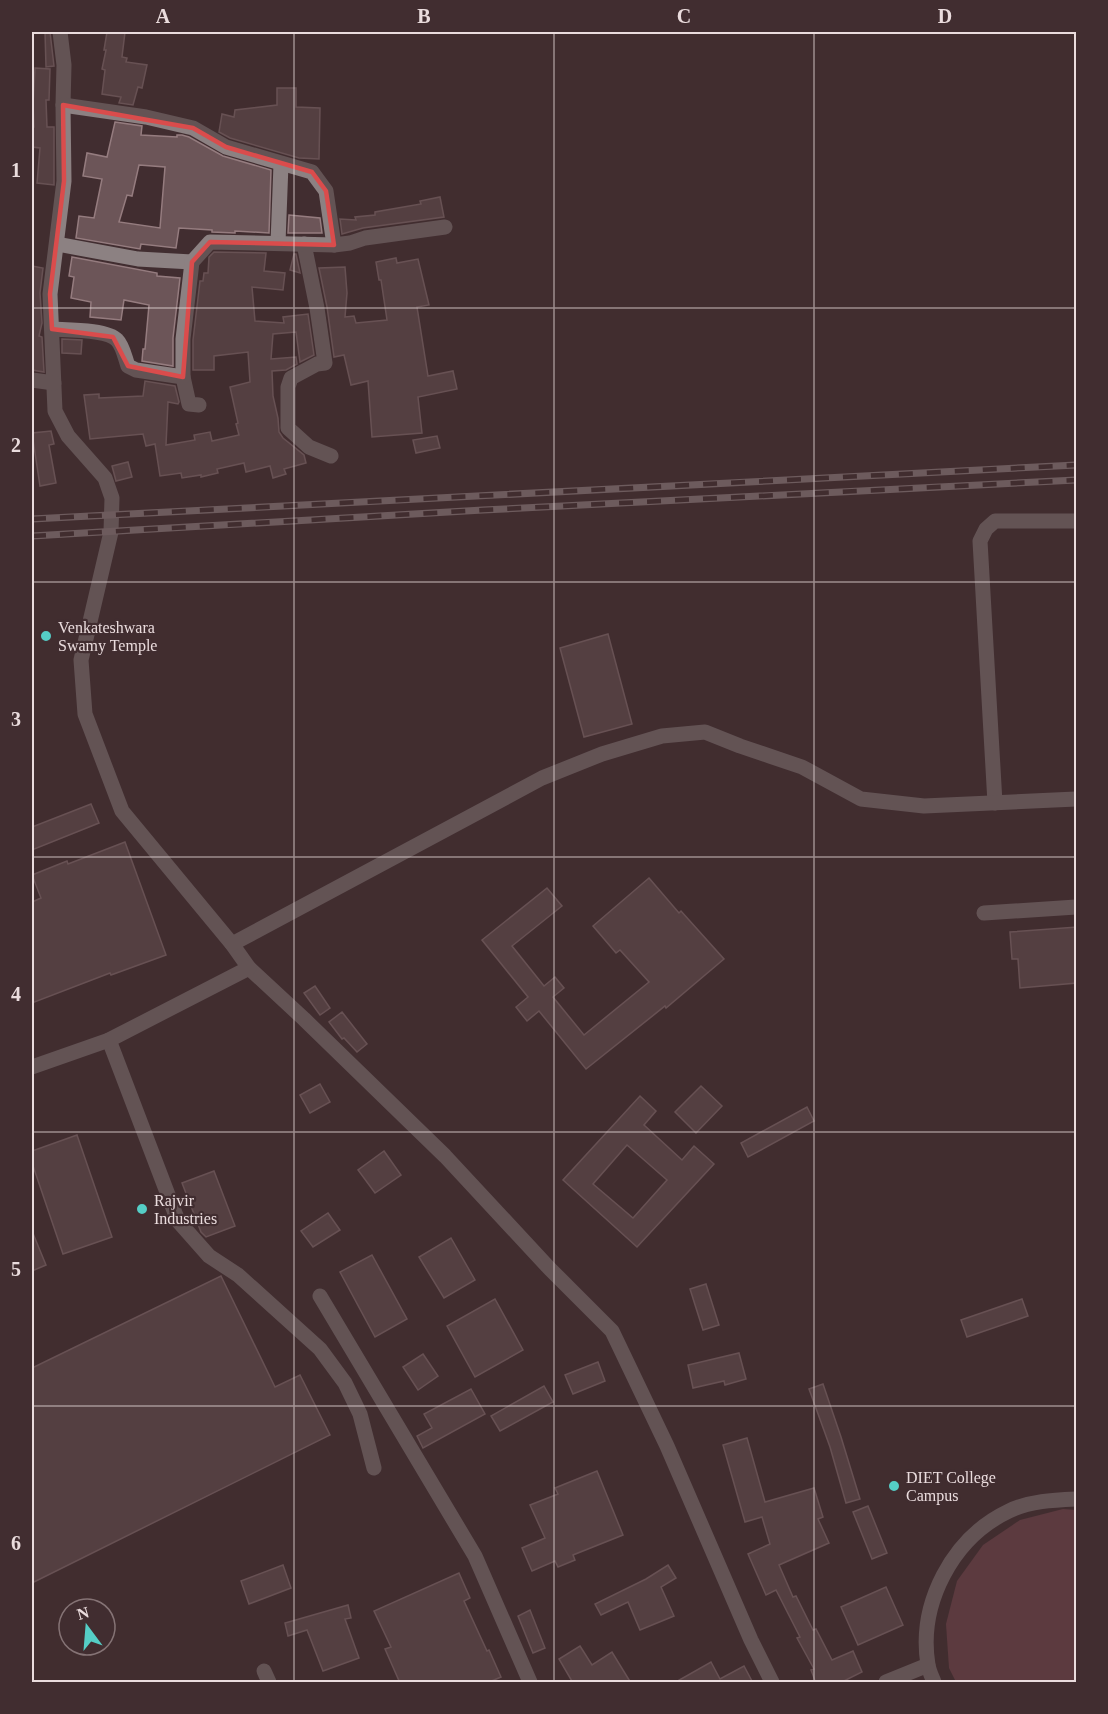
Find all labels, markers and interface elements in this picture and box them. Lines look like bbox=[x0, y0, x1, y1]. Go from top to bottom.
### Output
text: A bbox=[156, 5, 171, 27]
text: B bbox=[417, 5, 431, 27]
text: C bbox=[677, 5, 691, 27]
text: D bbox=[938, 5, 952, 27]
text: 1 bbox=[11, 159, 21, 181]
text: 2 bbox=[11, 434, 21, 456]
place label: Venkateshwara Swamy Temple bbox=[58, 619, 157, 655]
marker: Venkateshwara Swamy Temple bbox=[39, 629, 53, 643]
text: 3 bbox=[11, 708, 21, 730]
text: 4 bbox=[11, 983, 21, 1005]
place label: Rajvir Industries bbox=[154, 1192, 217, 1227]
marker: Rajvir Industries bbox=[135, 1202, 149, 1216]
text: 5 bbox=[11, 1258, 21, 1280]
place label: DIET College Campus bbox=[906, 1469, 996, 1505]
marker: DIET College Campus bbox=[887, 1479, 901, 1493]
text: 6 bbox=[11, 1532, 21, 1554]
north arrow bbox=[57, 1597, 117, 1657]
text: N bbox=[75, 1603, 91, 1623]

